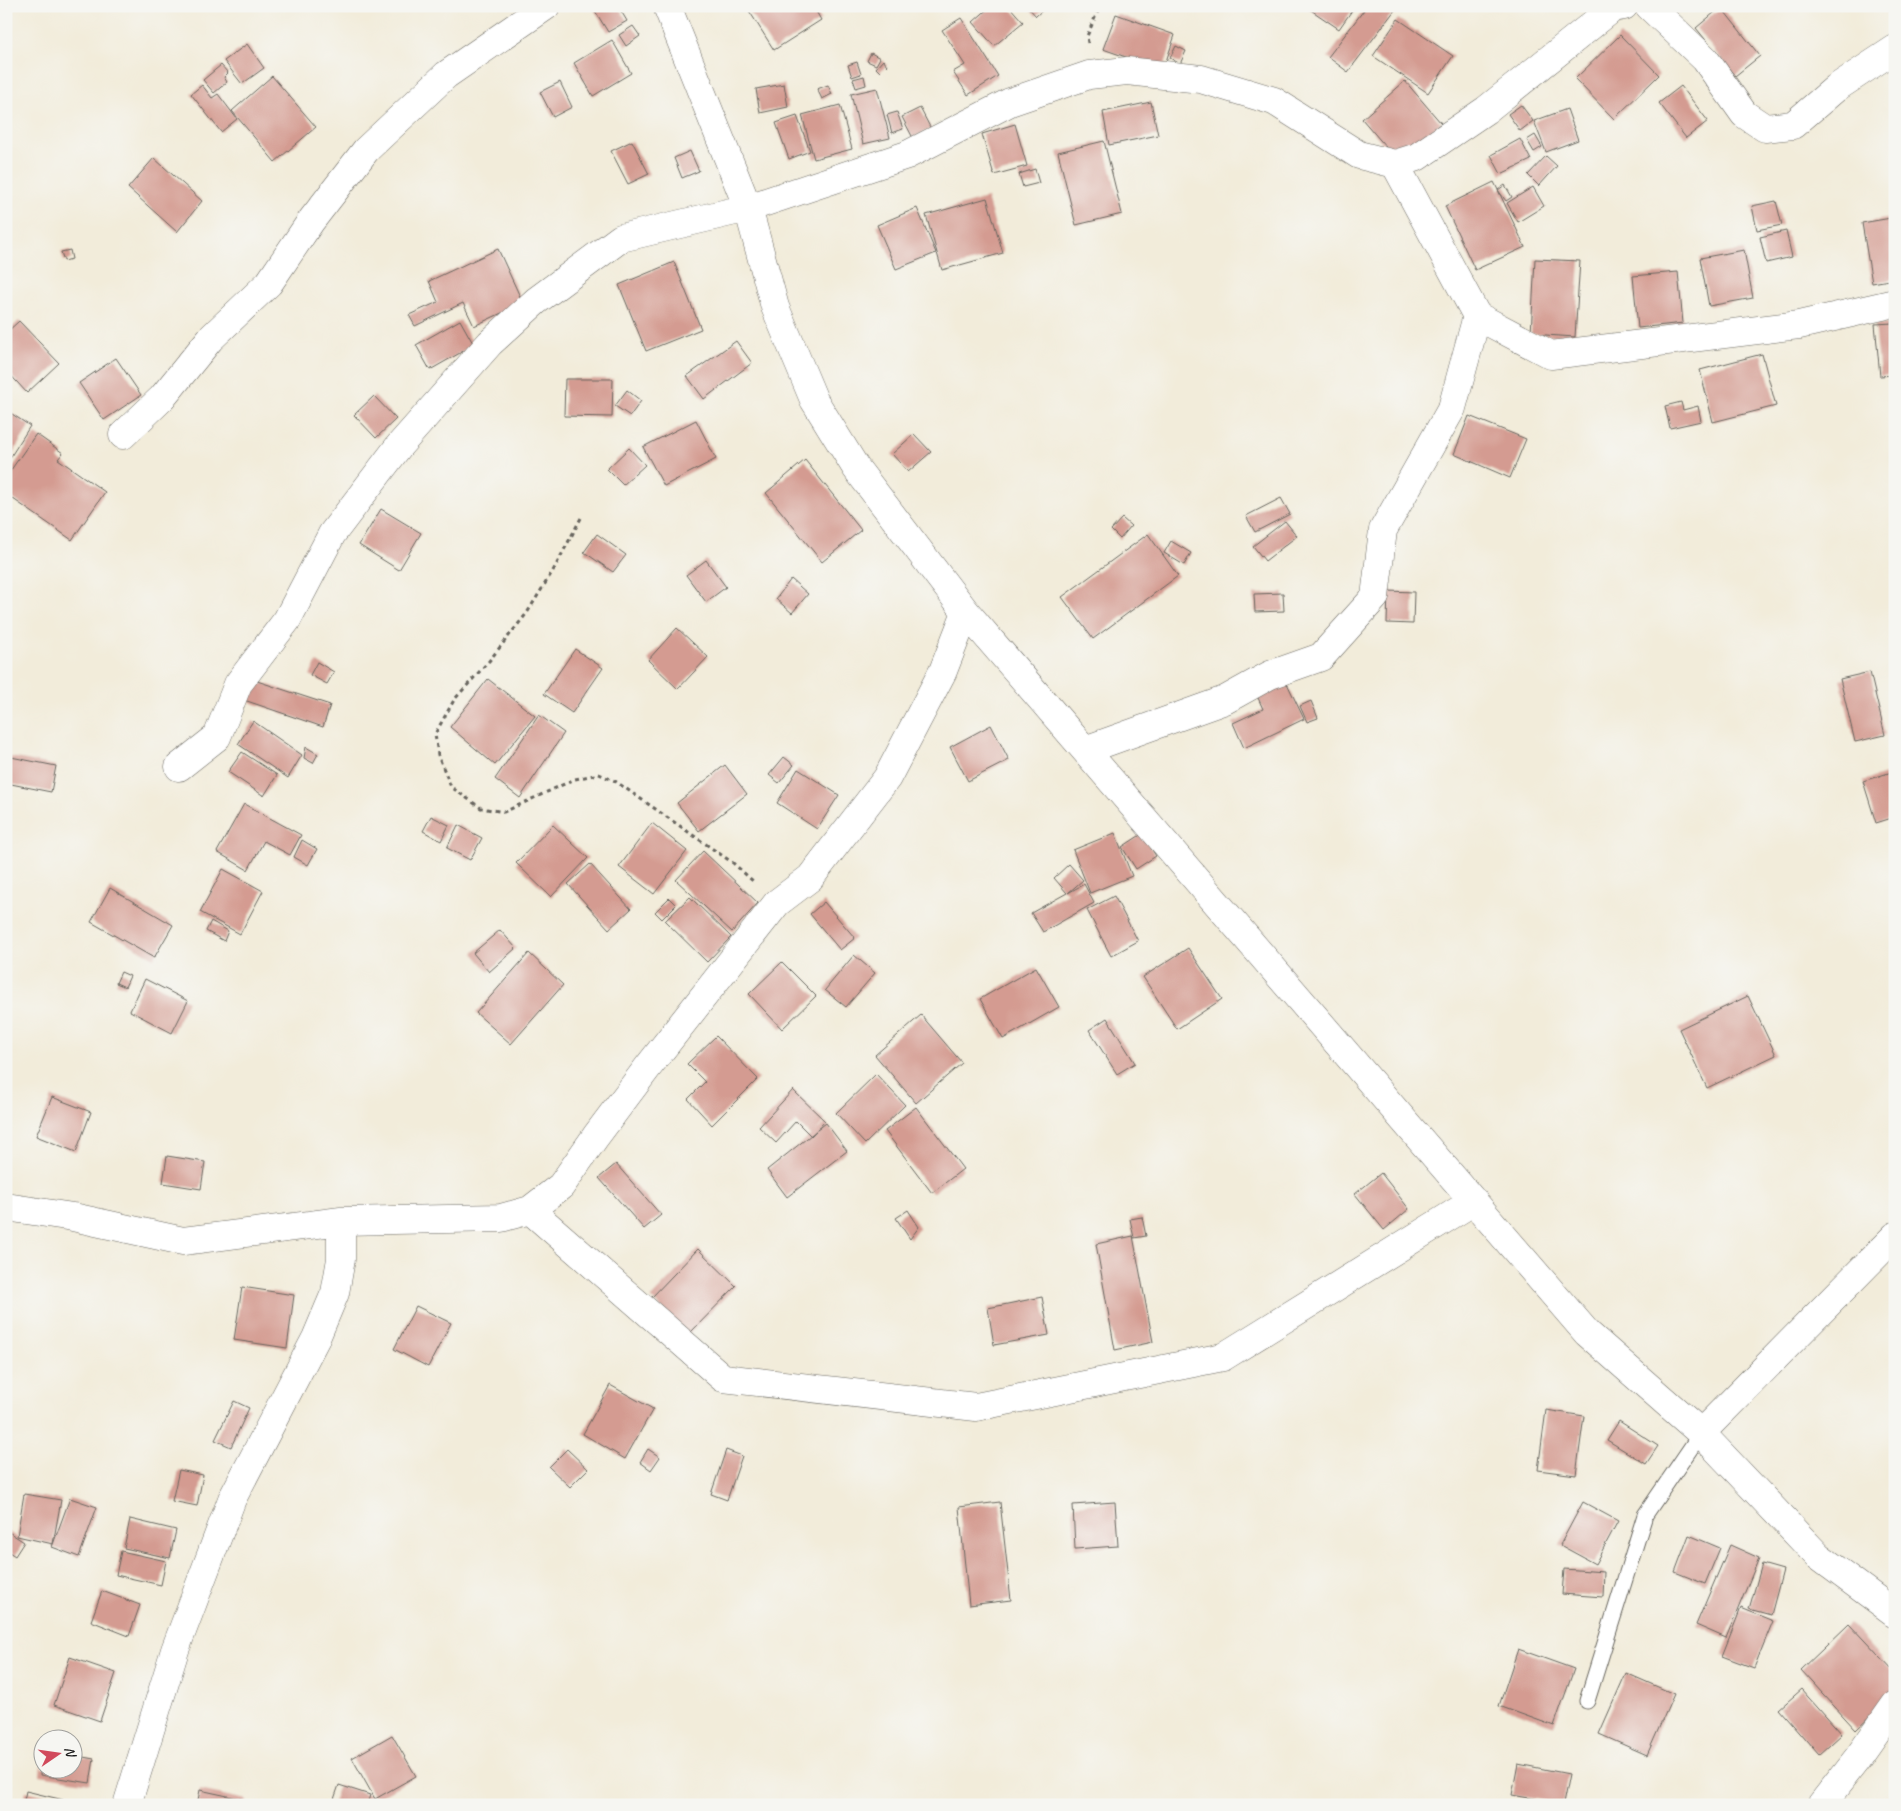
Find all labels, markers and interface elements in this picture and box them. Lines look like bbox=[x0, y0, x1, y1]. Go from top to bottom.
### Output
north arrow bbox=[32, 1728, 82, 1778]
text: N bbox=[61, 1745, 80, 1760]

